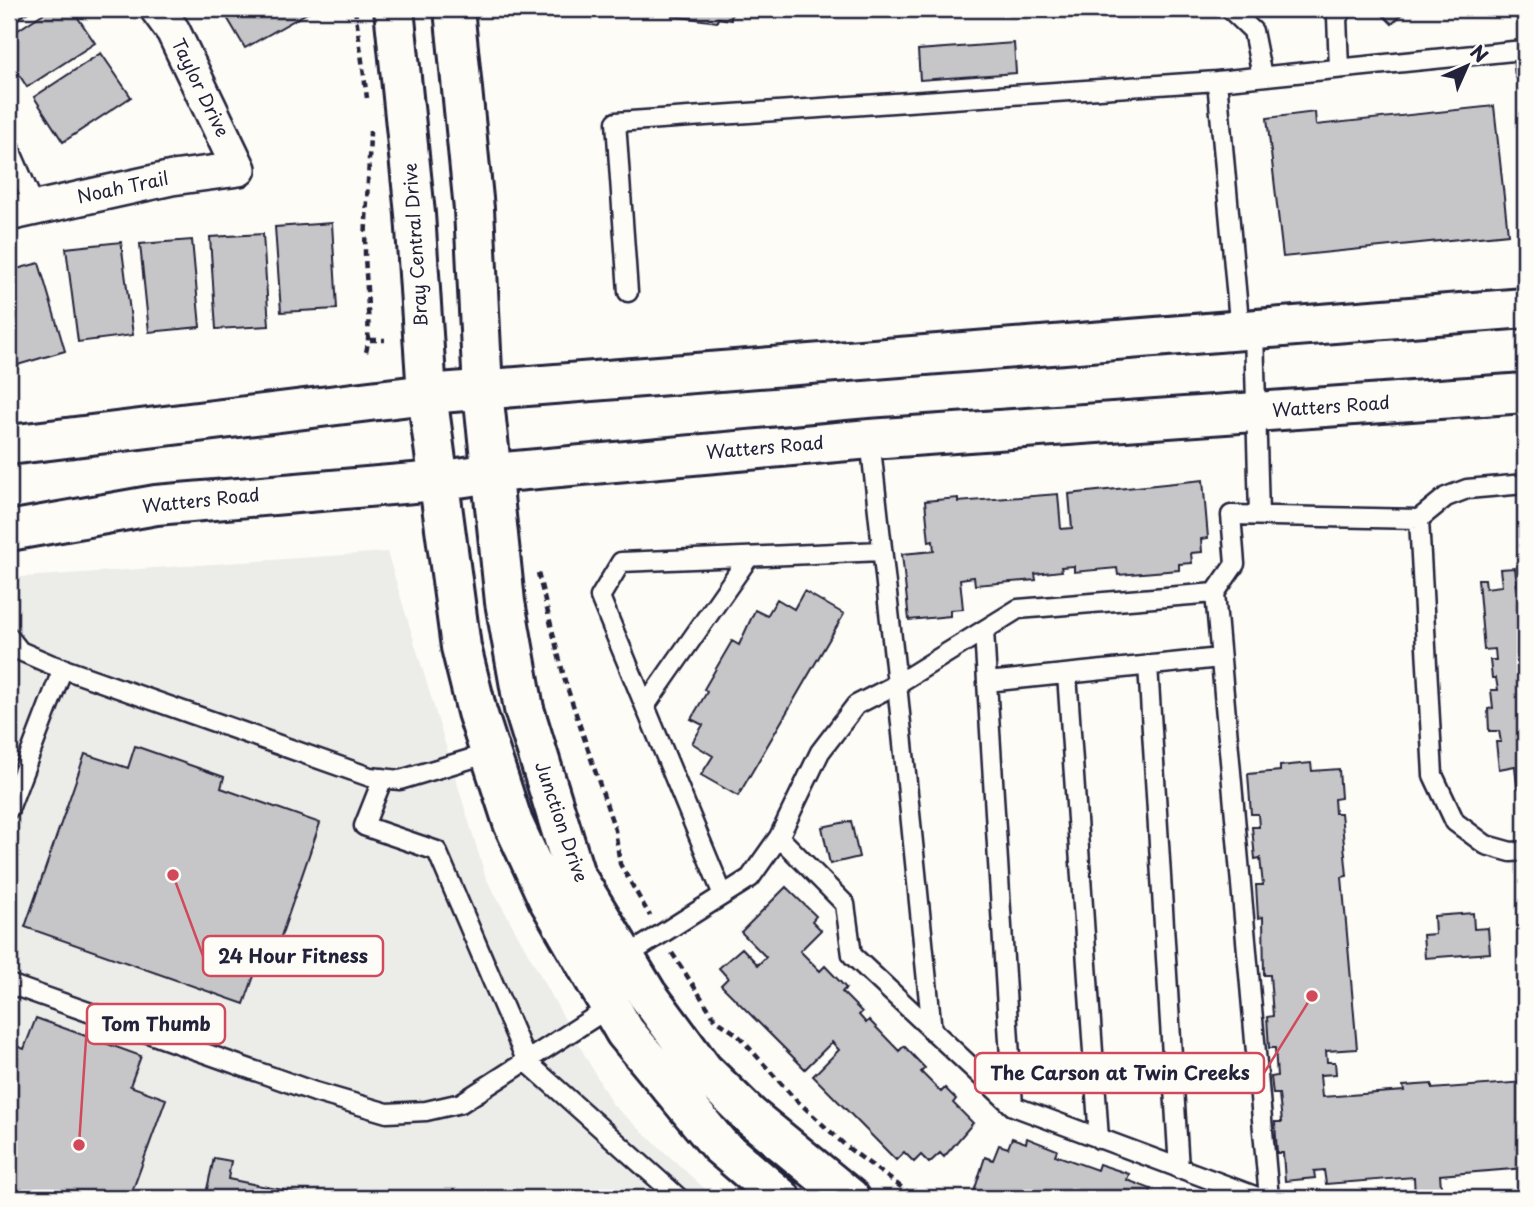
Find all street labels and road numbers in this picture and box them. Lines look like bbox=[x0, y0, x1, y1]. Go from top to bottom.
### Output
street label: Taylor Drive bbox=[166, 33, 237, 141]
street label: Bray Central Drive bbox=[395, 162, 434, 328]
street label: Noah Trail bbox=[75, 164, 171, 209]
street label: Watters Road bbox=[1271, 388, 1391, 423]
street label: Watters Road bbox=[705, 428, 825, 465]
street label: Watters Road bbox=[141, 480, 261, 519]
street label: Junction Drive bbox=[529, 757, 596, 886]

